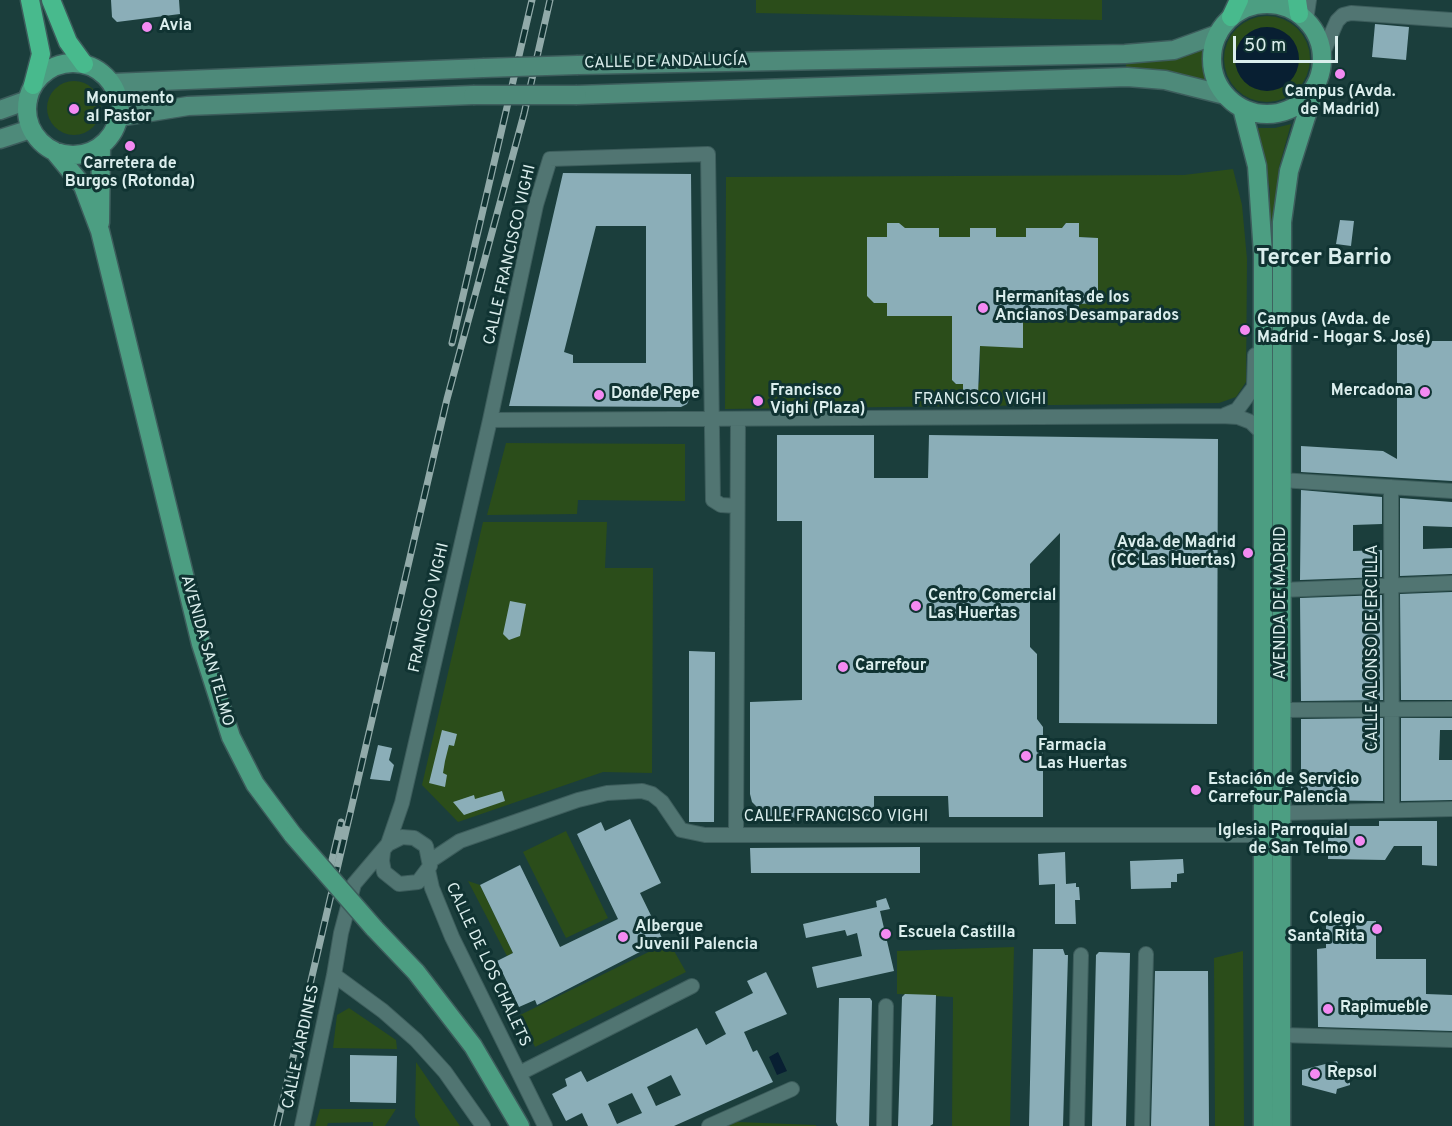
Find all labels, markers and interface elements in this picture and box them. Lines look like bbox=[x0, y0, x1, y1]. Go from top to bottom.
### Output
place label: Avia bbox=[159, 17, 192, 37]
marker: Avia bbox=[140, 20, 154, 34]
scale bar bbox=[1236, 24, 1341, 62]
text: 50 m bbox=[1244, 35, 1286, 58]
street label: CALLE DE ANDALUCÍA bbox=[584, 52, 748, 74]
marker: Campus (Avda. de Madrid) bbox=[1333, 67, 1347, 81]
place label: Campus (Avda. de Madrid) bbox=[1284, 83, 1396, 121]
place label: Monumento al Pastor bbox=[86, 90, 174, 128]
marker: Monumento al Pastor bbox=[67, 102, 81, 116]
marker: Carretera de Burgos (Rotonda) bbox=[123, 139, 137, 153]
place label: Carretera de Burgos (Rotonda) bbox=[65, 155, 195, 193]
street label: CALLE FRANCISCO VIGHI bbox=[481, 163, 541, 347]
district label: Tercer Barrio bbox=[1256, 247, 1392, 273]
place label: Hermanitas de los Ancianos Desamparados bbox=[995, 289, 1179, 327]
marker: Hermanitas de los Ancianos Desamparados bbox=[976, 301, 990, 315]
place label: Campus (Avda. de Madrid - Hogar S. José) bbox=[1257, 311, 1431, 349]
marker: Campus (Avda. de Madrid - Hogar S. José) bbox=[1238, 323, 1252, 337]
place label: Francisco Vighi (Plaza) bbox=[770, 382, 865, 420]
place label: Mercadona bbox=[1331, 382, 1413, 402]
place label: Donde Pepe bbox=[611, 385, 700, 405]
marker: Mercadona bbox=[1418, 385, 1432, 399]
marker: Donde Pepe bbox=[592, 388, 606, 402]
street label: FRANCISCO VIGHI bbox=[914, 391, 1046, 411]
marker: Francisco Vighi (Plaza) bbox=[751, 394, 765, 408]
street label: AVENIDA DE MADRID bbox=[1272, 526, 1292, 680]
place label: Avda. de Madrid (CC Las Huertas) bbox=[1110, 534, 1236, 572]
street label: FRANCISCO VIGHI bbox=[406, 541, 454, 675]
street label: CALLE ALONSO DE ERCILLA bbox=[1364, 544, 1384, 752]
marker: Avda. de Madrid (CC Las Huertas) bbox=[1241, 546, 1255, 560]
street label: AVENIDA SAN TELMO bbox=[175, 573, 237, 729]
place label: Centro Comercial Las Huertas bbox=[928, 587, 1056, 625]
marker: Centro Comercial Las Huertas bbox=[909, 599, 923, 613]
place label: Carrefour bbox=[855, 657, 926, 677]
marker: Carrefour bbox=[836, 660, 850, 674]
place label: Farmacia Las Huertas bbox=[1038, 737, 1127, 775]
marker: Farmacia Las Huertas bbox=[1019, 749, 1033, 763]
place label: Estación de Servicio Carrefour Palencia bbox=[1208, 771, 1359, 809]
marker: Estación de Servicio Carrefour Palencia bbox=[1189, 783, 1203, 797]
street label: CALLE FRANCISCO VIGHI bbox=[744, 808, 928, 828]
place label: Iglesia Parroquial de San Telmo bbox=[1218, 822, 1348, 860]
marker: Iglesia Parroquial de San Telmo bbox=[1353, 834, 1367, 848]
street label: CALLE DE LOS CHALETS bbox=[441, 880, 533, 1050]
place label: Colegio Santa Rita bbox=[1287, 910, 1365, 948]
place label: Albergue Juvenil Palencia bbox=[635, 918, 758, 956]
marker: Colegio Santa Rita bbox=[1370, 922, 1384, 936]
place label: Escuela Castilla bbox=[898, 924, 1015, 944]
marker: Escuela Castilla bbox=[879, 927, 893, 941]
marker: Albergue Juvenil Palencia bbox=[616, 930, 630, 944]
street label: CALLE JARDINES bbox=[279, 983, 325, 1111]
place label: Rapimueble bbox=[1340, 999, 1428, 1019]
marker: Rapimueble bbox=[1321, 1002, 1335, 1016]
place label: Repsol bbox=[1327, 1064, 1377, 1084]
marker: Repsol bbox=[1308, 1067, 1322, 1081]

